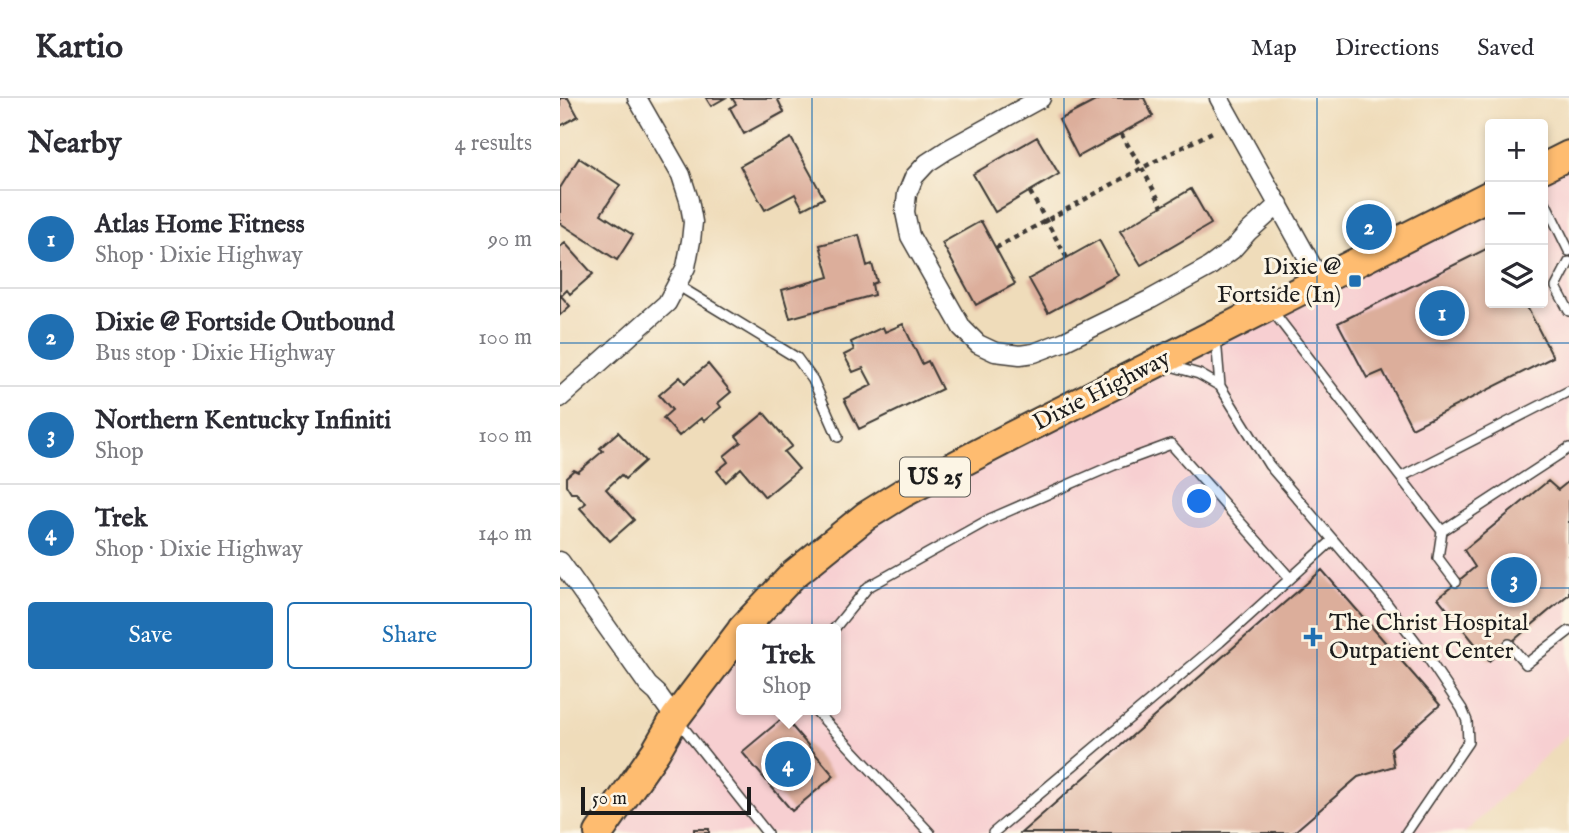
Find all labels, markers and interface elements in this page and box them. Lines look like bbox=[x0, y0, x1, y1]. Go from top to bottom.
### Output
text: Kartio bbox=[35, 27, 123, 69]
text: Map bbox=[1251, 33, 1297, 64]
text: Directions bbox=[1335, 33, 1439, 64]
text: Saved bbox=[1477, 33, 1534, 64]
map controls bbox=[1485, 119, 1548, 308]
button: + bbox=[1485, 119, 1548, 182]
text: Nearby bbox=[28, 125, 121, 163]
text: 4 results bbox=[454, 129, 532, 158]
button: − bbox=[1485, 182, 1548, 245]
pin: 2 bbox=[1346, 201, 1392, 253]
text: Atlas Home Fitness bbox=[95, 208, 305, 241]
text: 1 bbox=[47, 225, 55, 254]
text: 90 m bbox=[488, 225, 532, 254]
text: Shop · Dixie Highway bbox=[95, 241, 303, 270]
button: layers bbox=[1485, 245, 1548, 308]
place label: Dixie @ Fortside (In) bbox=[1217, 252, 1341, 311]
marker: Dixie @ Fortside (In) bbox=[1347, 273, 1363, 289]
pin: 1 bbox=[1419, 287, 1465, 339]
text: Dixie @ Fortside Outbound bbox=[95, 306, 394, 339]
text: 2 bbox=[46, 323, 56, 352]
text: 100 m bbox=[478, 323, 532, 352]
text: Bus stop · Dixie Highway bbox=[95, 339, 335, 368]
street label: Dixie Highway bbox=[1028, 343, 1176, 439]
text: Northern Kentucky Infiniti bbox=[95, 404, 391, 437]
text: 3 bbox=[47, 421, 55, 450]
text: 100 m bbox=[478, 421, 532, 450]
text: Shop bbox=[95, 437, 144, 466]
road number: US 25 bbox=[900, 458, 970, 496]
your location bbox=[1182, 484, 1216, 518]
text: Trek bbox=[95, 502, 147, 535]
text: 4 bbox=[45, 519, 57, 548]
text: 140 m bbox=[478, 519, 532, 548]
text: Shop · Dixie Highway bbox=[95, 535, 303, 564]
pin: 3 bbox=[1491, 554, 1537, 606]
button: Save bbox=[28, 602, 273, 669]
button: Share bbox=[287, 602, 532, 669]
place label: The Christ Hospital Outpatient Center bbox=[1329, 608, 1529, 667]
popup bbox=[736, 624, 841, 715]
marker: The Christ Hospital Outpatient Center bbox=[1303, 627, 1323, 647]
text: Trek bbox=[762, 639, 815, 672]
text: Shop bbox=[762, 672, 811, 701]
pin: 4 bbox=[765, 738, 811, 790]
scale bar bbox=[581, 784, 751, 816]
text: 50 m bbox=[592, 787, 627, 811]

